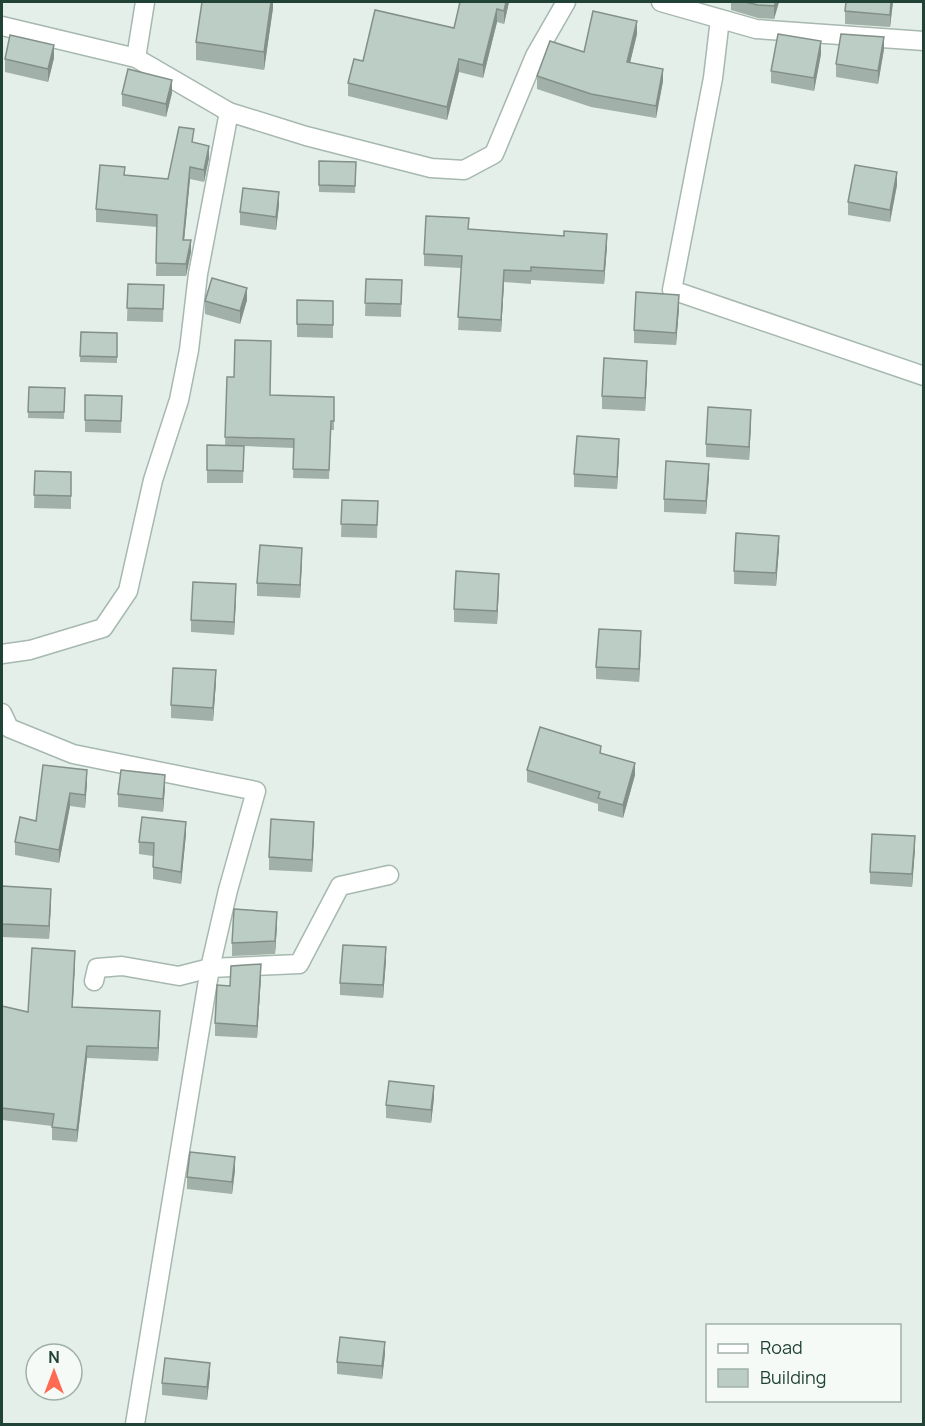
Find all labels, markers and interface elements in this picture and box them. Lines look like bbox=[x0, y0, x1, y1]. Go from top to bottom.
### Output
legend bbox=[706, 1324, 901, 1402]
text: Road bbox=[760, 1335, 803, 1359]
north arrow bbox=[24, 1342, 84, 1402]
text: N bbox=[48, 1346, 60, 1368]
text: Building bbox=[760, 1365, 826, 1389]

